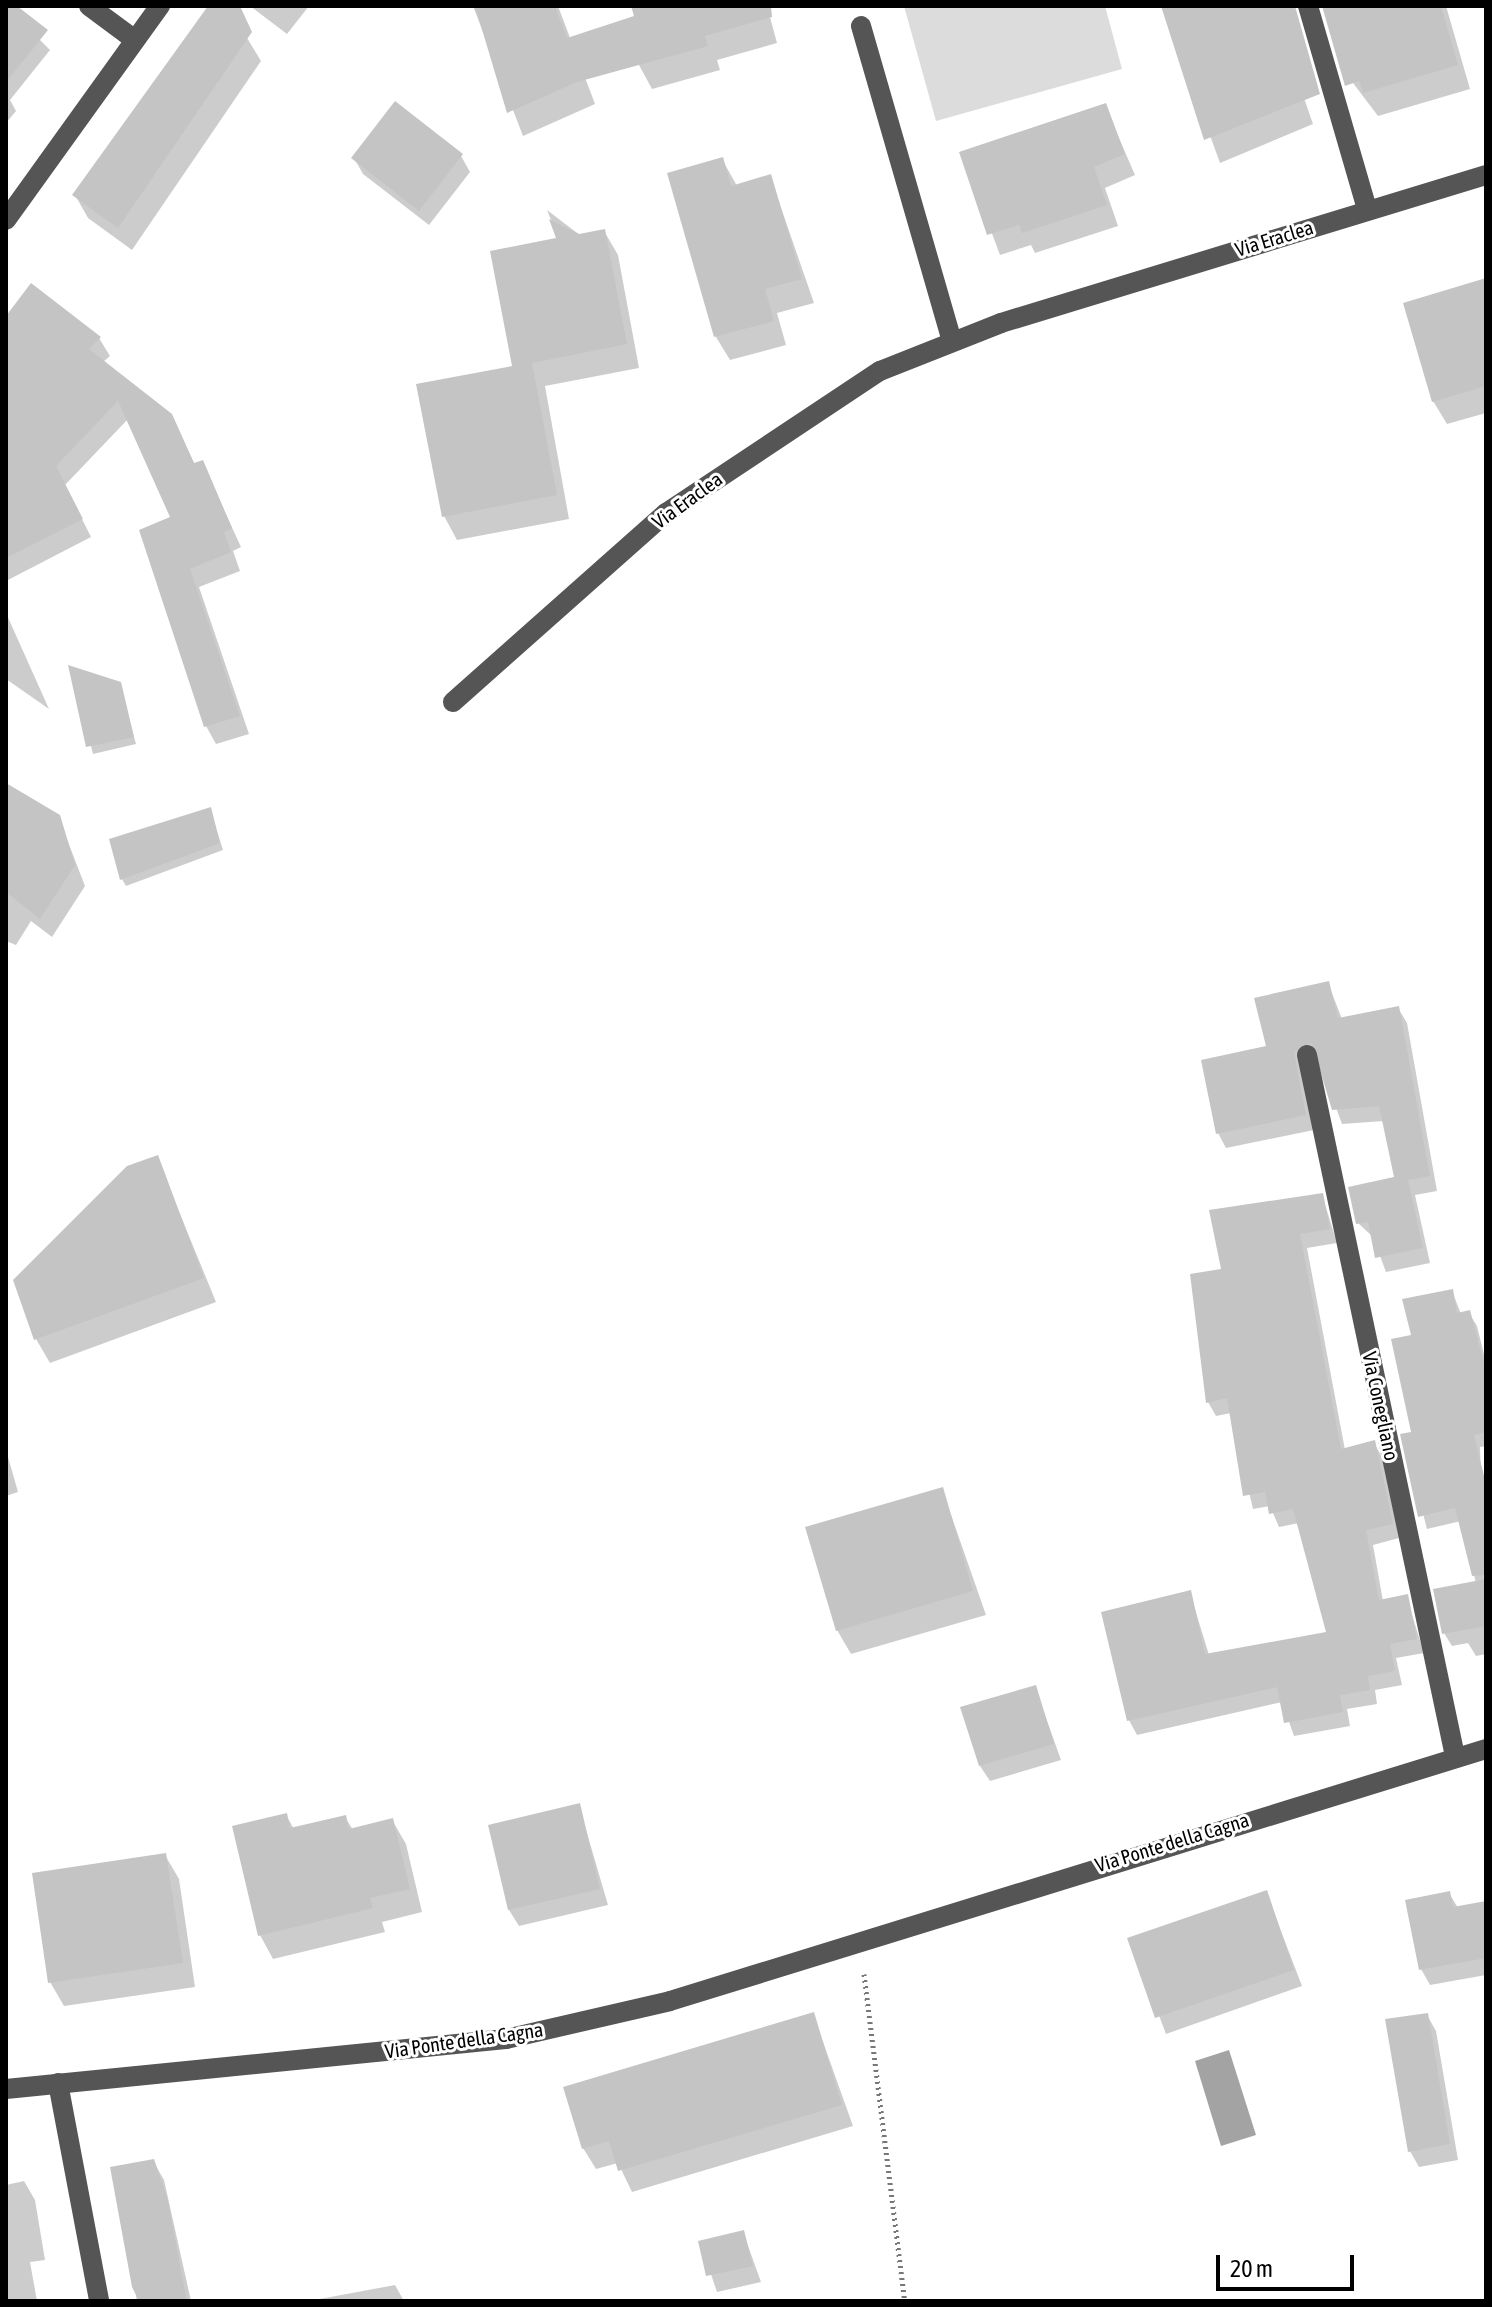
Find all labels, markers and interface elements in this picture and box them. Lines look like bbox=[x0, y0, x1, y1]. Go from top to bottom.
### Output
street label: Via Eraclea bbox=[1232, 215, 1316, 261]
street label: Via Eraclea bbox=[647, 467, 727, 533]
street label: Via Conegliano bbox=[1358, 1349, 1404, 1463]
street label: Via Ponte della Cagna bbox=[1092, 1807, 1252, 1877]
street label: Via Ponte della Cagna bbox=[383, 2017, 545, 2063]
scale bar bbox=[1220, 2239, 1358, 2289]
text: 20 m bbox=[1230, 2255, 1273, 2282]

